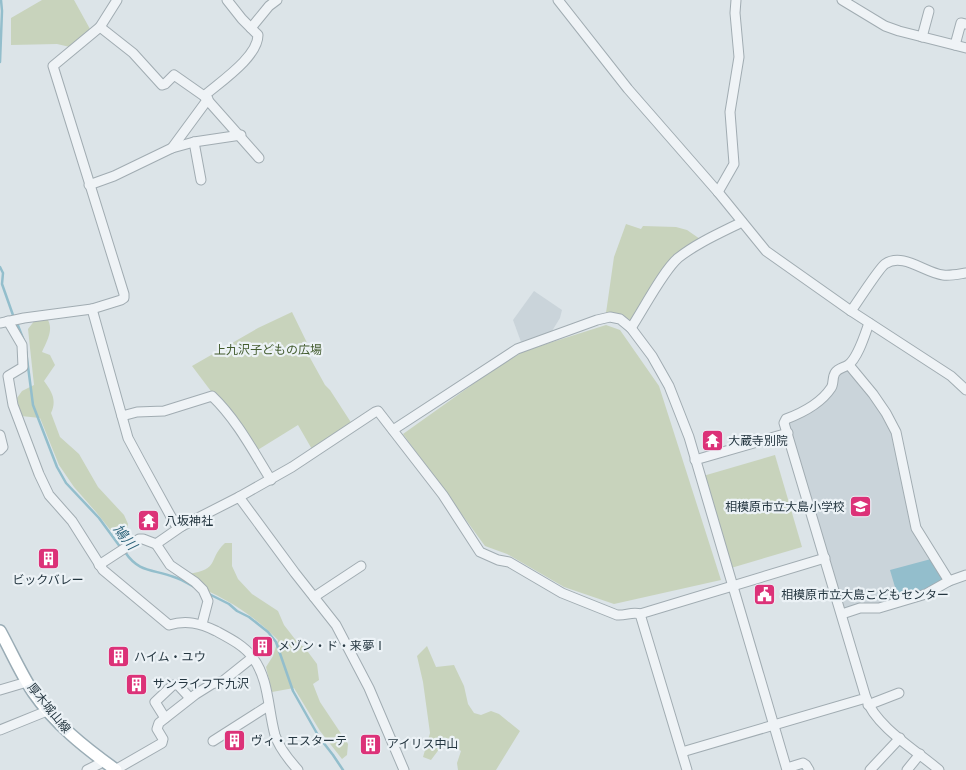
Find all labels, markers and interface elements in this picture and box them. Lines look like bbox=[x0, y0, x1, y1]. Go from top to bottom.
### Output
park label: 上九沢子どもの広場 bbox=[214, 340, 322, 359]
temple icon: 大蔵寺別院 bbox=[700, 429, 724, 453]
place label: 大蔵寺別院 bbox=[728, 431, 788, 450]
school or university icon: 相模原市立大島小学校 bbox=[849, 495, 873, 519]
place label: 相模原市立大島小学校 bbox=[725, 497, 845, 516]
temple icon: 八坂神社 bbox=[137, 509, 161, 533]
place label: 八坂神社 bbox=[165, 511, 213, 530]
water label: 鳩川 bbox=[108, 519, 144, 556]
building icon: ビックバレー bbox=[36, 547, 60, 571]
place label: ビックバレー bbox=[12, 570, 84, 589]
public building icon: 相模原市立大島こどもセンター bbox=[753, 583, 777, 607]
place label: 相模原市立大島こどもセンター bbox=[781, 585, 949, 604]
building icon: メゾン・ド・来夢Ⅰ bbox=[250, 634, 274, 658]
place label: メゾン・ド・来夢Ⅰ bbox=[278, 636, 386, 655]
building icon: ハイム・ユウ bbox=[106, 645, 130, 669]
place label: ハイム・ユウ bbox=[134, 647, 206, 666]
building icon: サンライフ下九沢 bbox=[125, 672, 149, 696]
place label: サンライフ下九沢 bbox=[153, 674, 249, 693]
street label: 厚木城山線 bbox=[23, 678, 76, 737]
building icon: ヴィ・エスターテ bbox=[223, 729, 247, 753]
place label: ヴィ・エスターテ bbox=[251, 731, 347, 750]
building icon: アイリス中山 bbox=[359, 732, 383, 756]
place label: アイリス中山 bbox=[387, 734, 458, 753]

